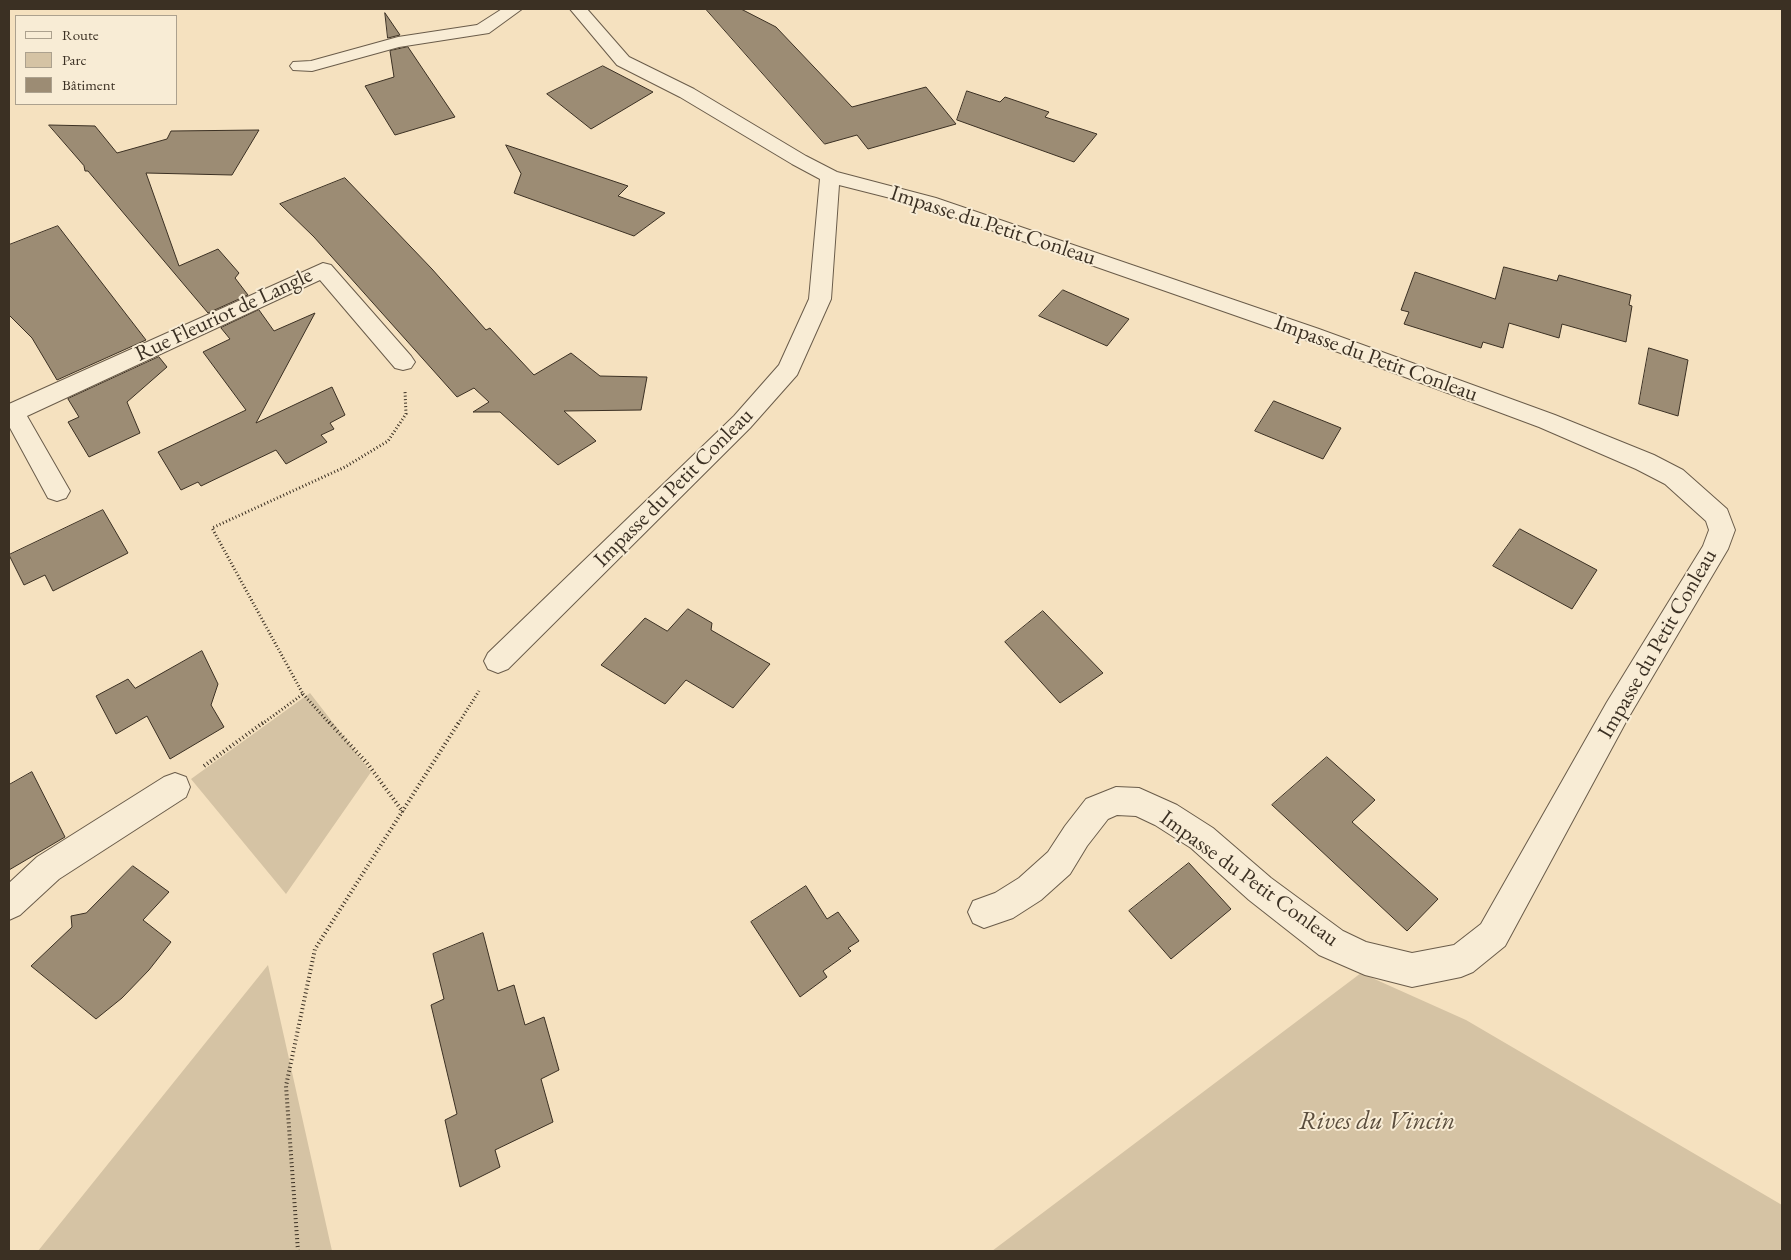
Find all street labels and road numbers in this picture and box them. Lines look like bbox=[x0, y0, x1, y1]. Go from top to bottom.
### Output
street label: Impasse du Petit Conleau bbox=[887, 180, 1099, 272]
street label: Rue Fleuriot de Langle bbox=[131, 262, 317, 368]
street label: Impasse du Petit Conleau bbox=[1271, 310, 1481, 408]
street label: Impasse du Petit Conleau bbox=[589, 403, 759, 573]
street label: Impasse du Petit Conleau bbox=[1593, 545, 1723, 743]
street label: Impasse du Petit Conleau bbox=[1155, 805, 1343, 953]

